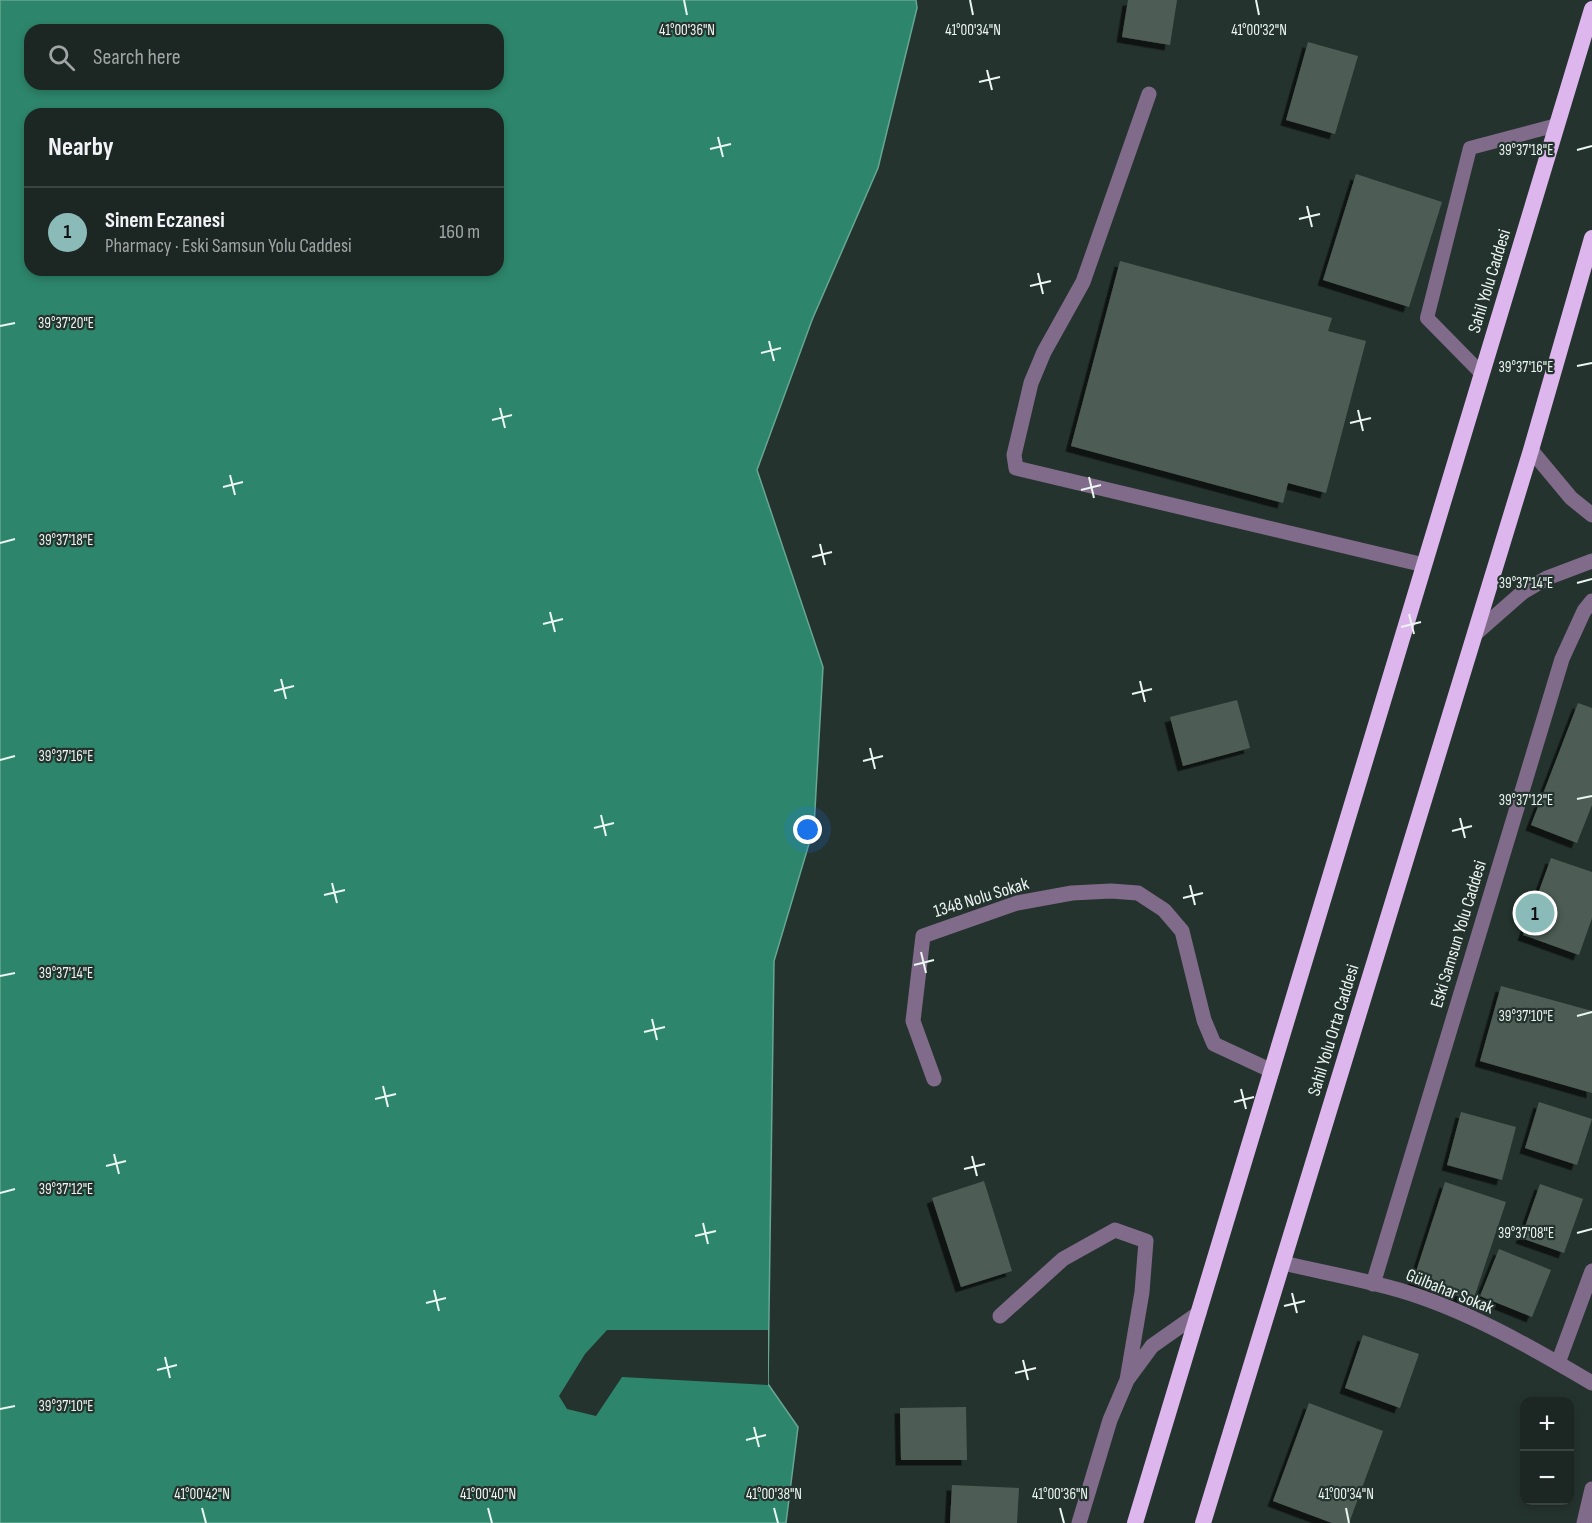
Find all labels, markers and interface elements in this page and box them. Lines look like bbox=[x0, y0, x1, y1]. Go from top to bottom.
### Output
text: 41°00'36"N bbox=[659, 21, 715, 40]
text: 41°00'34"N bbox=[945, 21, 1001, 40]
text: 41°00'32"N bbox=[1231, 21, 1287, 40]
search box bbox=[24, 24, 504, 90]
icon: search bbox=[45, 41, 78, 74]
text: Search here bbox=[93, 44, 180, 71]
text: Nearby bbox=[48, 132, 114, 163]
text: 39°37'18"E bbox=[1499, 141, 1553, 160]
text: Sinem Eczanesi bbox=[105, 207, 225, 234]
text: 1 bbox=[64, 220, 71, 244]
text: 160 m bbox=[439, 220, 480, 244]
street label: Sahil Yolu Caddesi bbox=[1464, 227, 1515, 335]
text: Pharmacy · Eski Samsun Yolu Caddesi bbox=[105, 234, 352, 258]
text: 39°37'20"E bbox=[38, 314, 94, 333]
text: 39°37'16"E bbox=[1499, 358, 1553, 377]
text: 39°37'18"E bbox=[39, 531, 93, 550]
text: 39°37'14"E bbox=[1499, 574, 1553, 593]
text: 39°37'16"E bbox=[39, 747, 93, 766]
text: 39°37'12"E bbox=[1499, 791, 1553, 810]
your location bbox=[793, 815, 822, 844]
street label: Eski Samsun Yolu Caddesi bbox=[1426, 858, 1491, 1010]
street label: 1348 Nolu Sokak bbox=[931, 873, 1031, 922]
pin: 1 bbox=[1516, 890, 1555, 936]
street label: Sahil Yolu Orta Caddesi bbox=[1303, 962, 1363, 1099]
text: 39°37'14"E bbox=[39, 964, 93, 983]
text: 39°37'10"E bbox=[1499, 1007, 1553, 1026]
text: 39°37'12"E bbox=[39, 1180, 93, 1199]
text: 39°37'08"E bbox=[1498, 1224, 1554, 1243]
street label: Gülbahar Sokak bbox=[1403, 1264, 1497, 1319]
text: 39°37'10"E bbox=[39, 1397, 93, 1416]
map controls bbox=[1520, 1397, 1574, 1505]
button: + bbox=[1520, 1397, 1574, 1451]
button: − bbox=[1520, 1451, 1574, 1505]
text: 41°00'42"N bbox=[174, 1485, 230, 1504]
text: 41°00'40"N bbox=[460, 1485, 516, 1504]
text: 41°00'38"N bbox=[746, 1485, 802, 1504]
text: 41°00'36"N bbox=[1032, 1485, 1088, 1504]
text: 41°00'34"N bbox=[1318, 1485, 1374, 1504]

